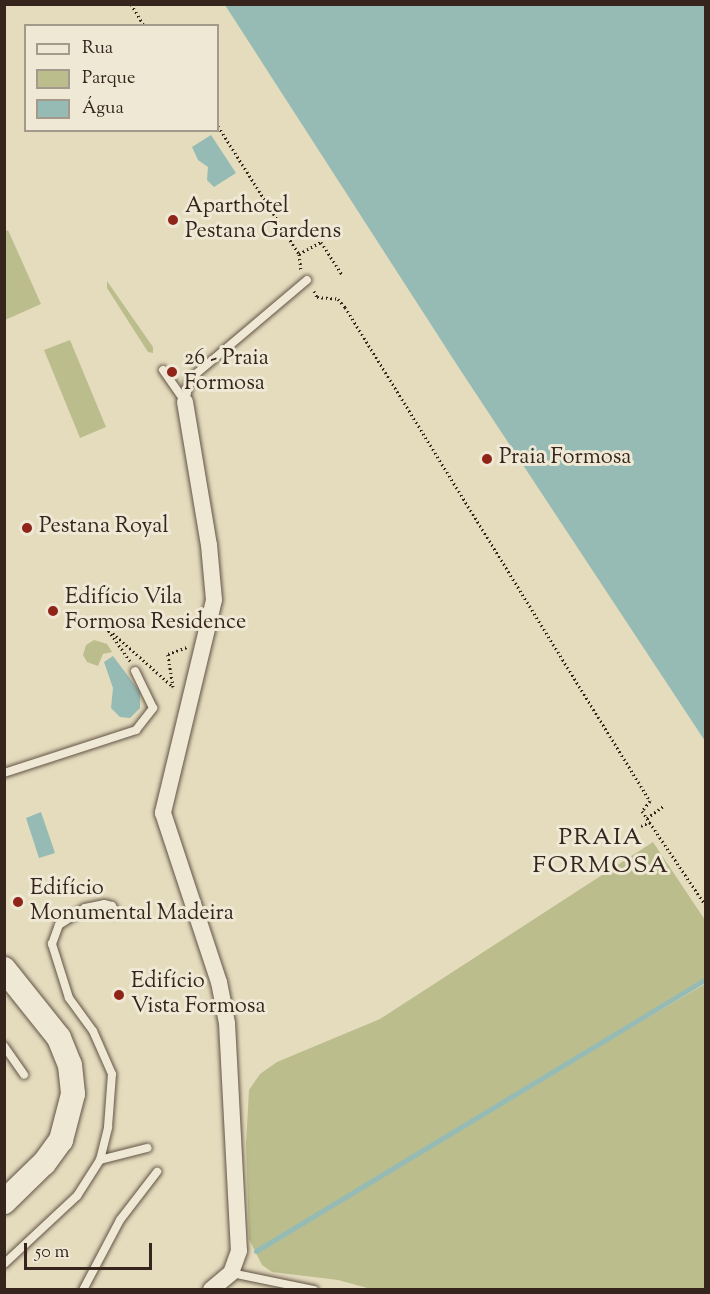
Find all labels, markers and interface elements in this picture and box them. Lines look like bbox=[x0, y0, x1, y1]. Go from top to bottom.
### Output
legend bbox=[24, 24, 219, 132]
text: Rua bbox=[82, 36, 113, 62]
text: Parque bbox=[82, 66, 135, 92]
text: Água bbox=[82, 96, 124, 122]
place label: Aparthotel Pestana Gardens bbox=[185, 194, 341, 246]
marker: Aparthotel Pestana Gardens bbox=[166, 213, 180, 227]
place label: 26 - Praia Formosa bbox=[184, 346, 269, 398]
marker: 26 - Praia Formosa bbox=[165, 365, 179, 379]
place label: Praia Formosa bbox=[499, 446, 632, 472]
marker: Praia Formosa bbox=[480, 452, 494, 466]
place label: Pestana Royal bbox=[39, 515, 169, 541]
marker: Pestana Royal bbox=[20, 521, 34, 535]
place label: Edifício Vila Formosa Residence bbox=[65, 585, 246, 636]
marker: Edifício Vila Formosa Residence bbox=[46, 604, 60, 618]
district label: PRAIA FORMOSA bbox=[533, 825, 669, 881]
place label: Edifício Monumental Madeira bbox=[30, 876, 234, 927]
marker: Edifício Monumental Madeira bbox=[11, 895, 25, 909]
place label: Edifício Vista Formosa bbox=[131, 969, 266, 1020]
marker: Edifício Vista Formosa bbox=[112, 988, 126, 1002]
scale bar bbox=[27, 1231, 154, 1269]
text: 50 m bbox=[35, 1240, 69, 1266]

